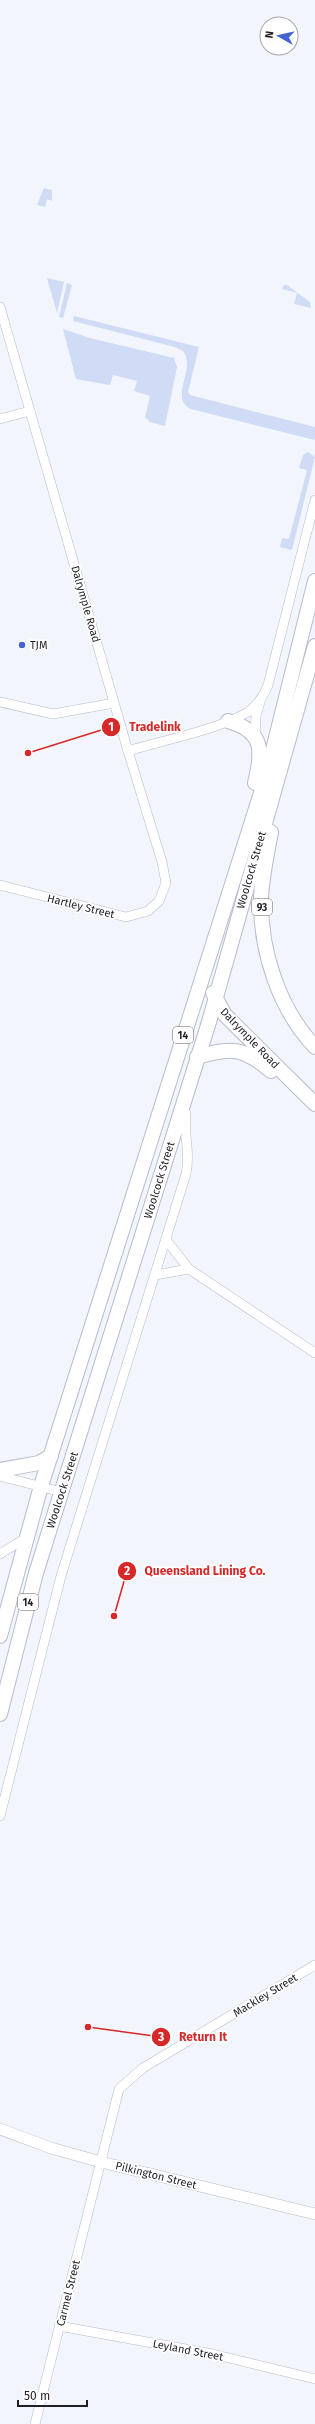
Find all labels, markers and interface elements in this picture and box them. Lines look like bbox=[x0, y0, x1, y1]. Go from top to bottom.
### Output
north arrow bbox=[259, 16, 299, 56]
text: N bbox=[263, 30, 277, 39]
street label: Dalrymple Road bbox=[68, 564, 103, 644]
place label: TJM bbox=[30, 639, 47, 652]
marker: TJM bbox=[17, 640, 27, 650]
callout: Tradelink bbox=[101, 715, 188, 739]
text: 1 bbox=[108, 720, 114, 734]
text: Tradelink bbox=[129, 720, 181, 734]
street label: Woolcock Street bbox=[234, 830, 269, 910]
street label: Hartley Street bbox=[46, 892, 116, 921]
road number: 93 bbox=[252, 899, 272, 915]
street label: Dalrymple Road bbox=[217, 1005, 282, 1071]
road number: 14 bbox=[173, 1027, 193, 1043]
street label: Woolcock Street bbox=[142, 1140, 177, 1220]
street label: Woolcock Street bbox=[44, 1450, 81, 1530]
callout: Queensland Lining Co. bbox=[117, 1559, 274, 1583]
text: 2 bbox=[124, 1564, 130, 1578]
text: Queensland Lining Co. bbox=[145, 1564, 266, 1578]
road number: 14 bbox=[18, 1594, 38, 1610]
street label: Mackley Street bbox=[231, 1971, 300, 2020]
callout: Return It bbox=[151, 2025, 235, 2049]
text: 3 bbox=[157, 2030, 164, 2044]
text: Return It bbox=[179, 2030, 227, 2044]
street label: Pilkington Street bbox=[114, 2159, 198, 2192]
street label: Carmel Street bbox=[54, 2259, 83, 2328]
street label: Leyland Street bbox=[152, 2337, 224, 2364]
scale bar bbox=[18, 2382, 87, 2408]
text: 50 m bbox=[24, 2389, 50, 2403]

